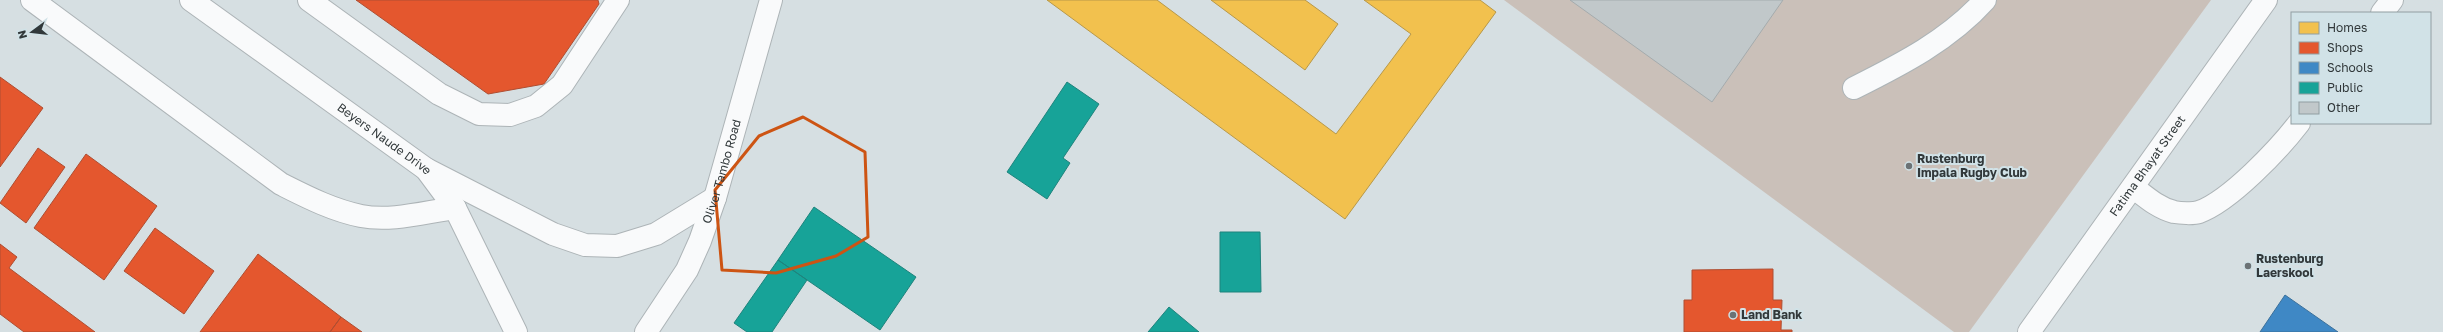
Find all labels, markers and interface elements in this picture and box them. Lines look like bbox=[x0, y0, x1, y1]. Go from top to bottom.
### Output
north arrow bbox=[12, 12, 52, 52]
legend bbox=[2291, 12, 2431, 124]
text: Homes bbox=[2327, 20, 2367, 35]
text: N bbox=[14, 29, 29, 40]
text: Shops bbox=[2327, 40, 2363, 55]
text: Schools bbox=[2327, 60, 2373, 75]
text: Public bbox=[2327, 80, 2364, 95]
street label: Beyers Naude Drive bbox=[334, 100, 435, 177]
text: Other bbox=[2327, 100, 2360, 115]
street label: Fatima Bhayat Street bbox=[2106, 112, 2188, 219]
street label: Oliver Tambo Road bbox=[699, 118, 744, 225]
place label: Rustenburg Impala Rugby Club bbox=[1917, 151, 2028, 180]
marker: Rustenburg Impala Rugby Club bbox=[1904, 161, 1914, 171]
place label: Rustenburg Laerskool bbox=[2256, 251, 2324, 280]
marker: Rustenburg Laerskool bbox=[2243, 261, 2253, 271]
place label: Land Bank bbox=[1741, 307, 1802, 322]
marker: Land Bank bbox=[1728, 310, 1738, 320]

